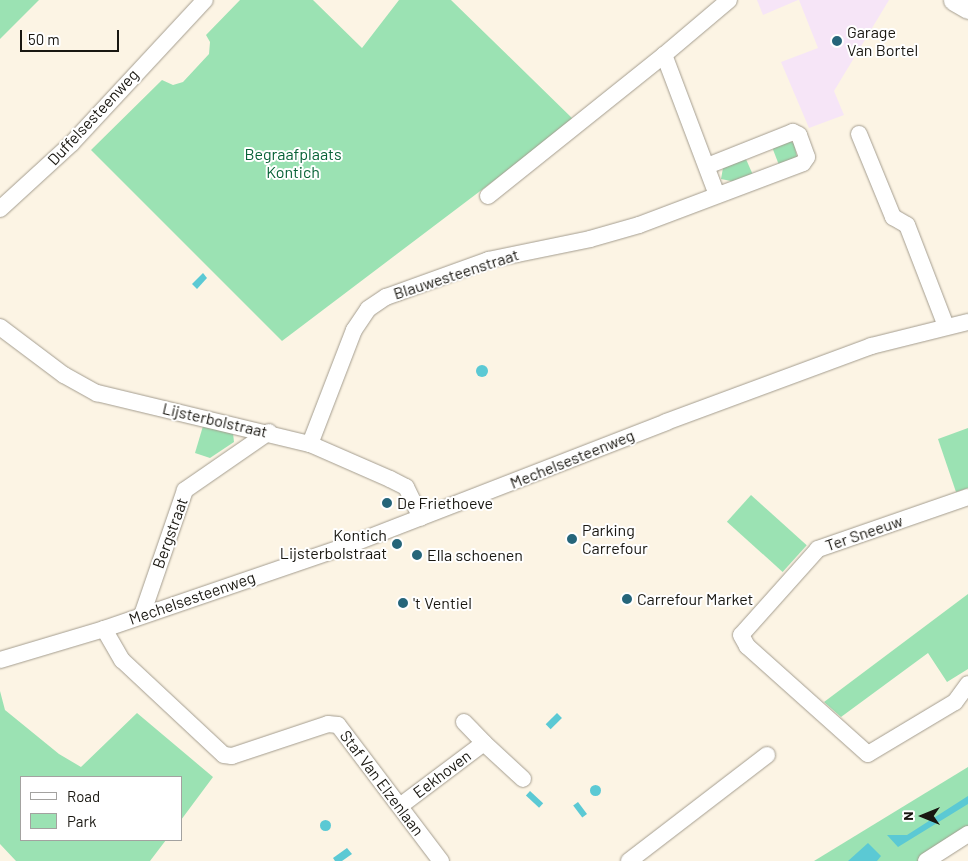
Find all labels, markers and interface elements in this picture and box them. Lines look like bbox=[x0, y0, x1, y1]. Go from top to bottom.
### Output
scale bar bbox=[22, 20, 121, 52]
place label: Garage Van Bortel bbox=[847, 22, 918, 60]
text: 50 m bbox=[28, 30, 60, 48]
marker: Garage Van Bortel bbox=[831, 35, 843, 47]
street label: Duffelsesteenweg bbox=[44, 65, 142, 169]
park label: Begraafplaats Kontich bbox=[244, 144, 342, 182]
street label: Blauwesteenstraat bbox=[391, 245, 521, 303]
street label: Lijsterbolstraat bbox=[161, 399, 269, 441]
street label: Mechelsesteenweg bbox=[507, 425, 637, 493]
place label: De Friethoeve bbox=[397, 493, 493, 513]
street label: Bergstraat bbox=[148, 495, 192, 571]
marker: De Friethoeve bbox=[381, 497, 393, 509]
street label: Ter Sneeuw bbox=[823, 511, 905, 555]
place label: Parking Carrefour bbox=[582, 520, 648, 558]
place label: Kontich Lijsterbolstraat bbox=[280, 525, 387, 563]
marker: Parking Carrefour bbox=[566, 533, 578, 545]
marker: Kontich Lijsterbolstraat bbox=[391, 538, 403, 550]
place label: Ella schoenen bbox=[427, 545, 523, 565]
marker: Ella schoenen bbox=[411, 549, 423, 561]
street label: Mechelsesteenweg bbox=[126, 567, 258, 629]
place label: Carrefour Market bbox=[637, 589, 753, 609]
place label: 't Ventiel bbox=[413, 593, 472, 613]
marker: Carrefour Market bbox=[621, 593, 633, 605]
marker: 't Ventiel bbox=[397, 597, 409, 609]
street label: Staf Van Elzenlaan bbox=[336, 726, 428, 840]
street label: Eekhoven bbox=[409, 746, 475, 802]
legend bbox=[20, 776, 182, 841]
text: Road bbox=[67, 787, 100, 805]
north arrow bbox=[898, 791, 948, 841]
text: N bbox=[899, 811, 916, 821]
text: Park bbox=[67, 812, 96, 830]

